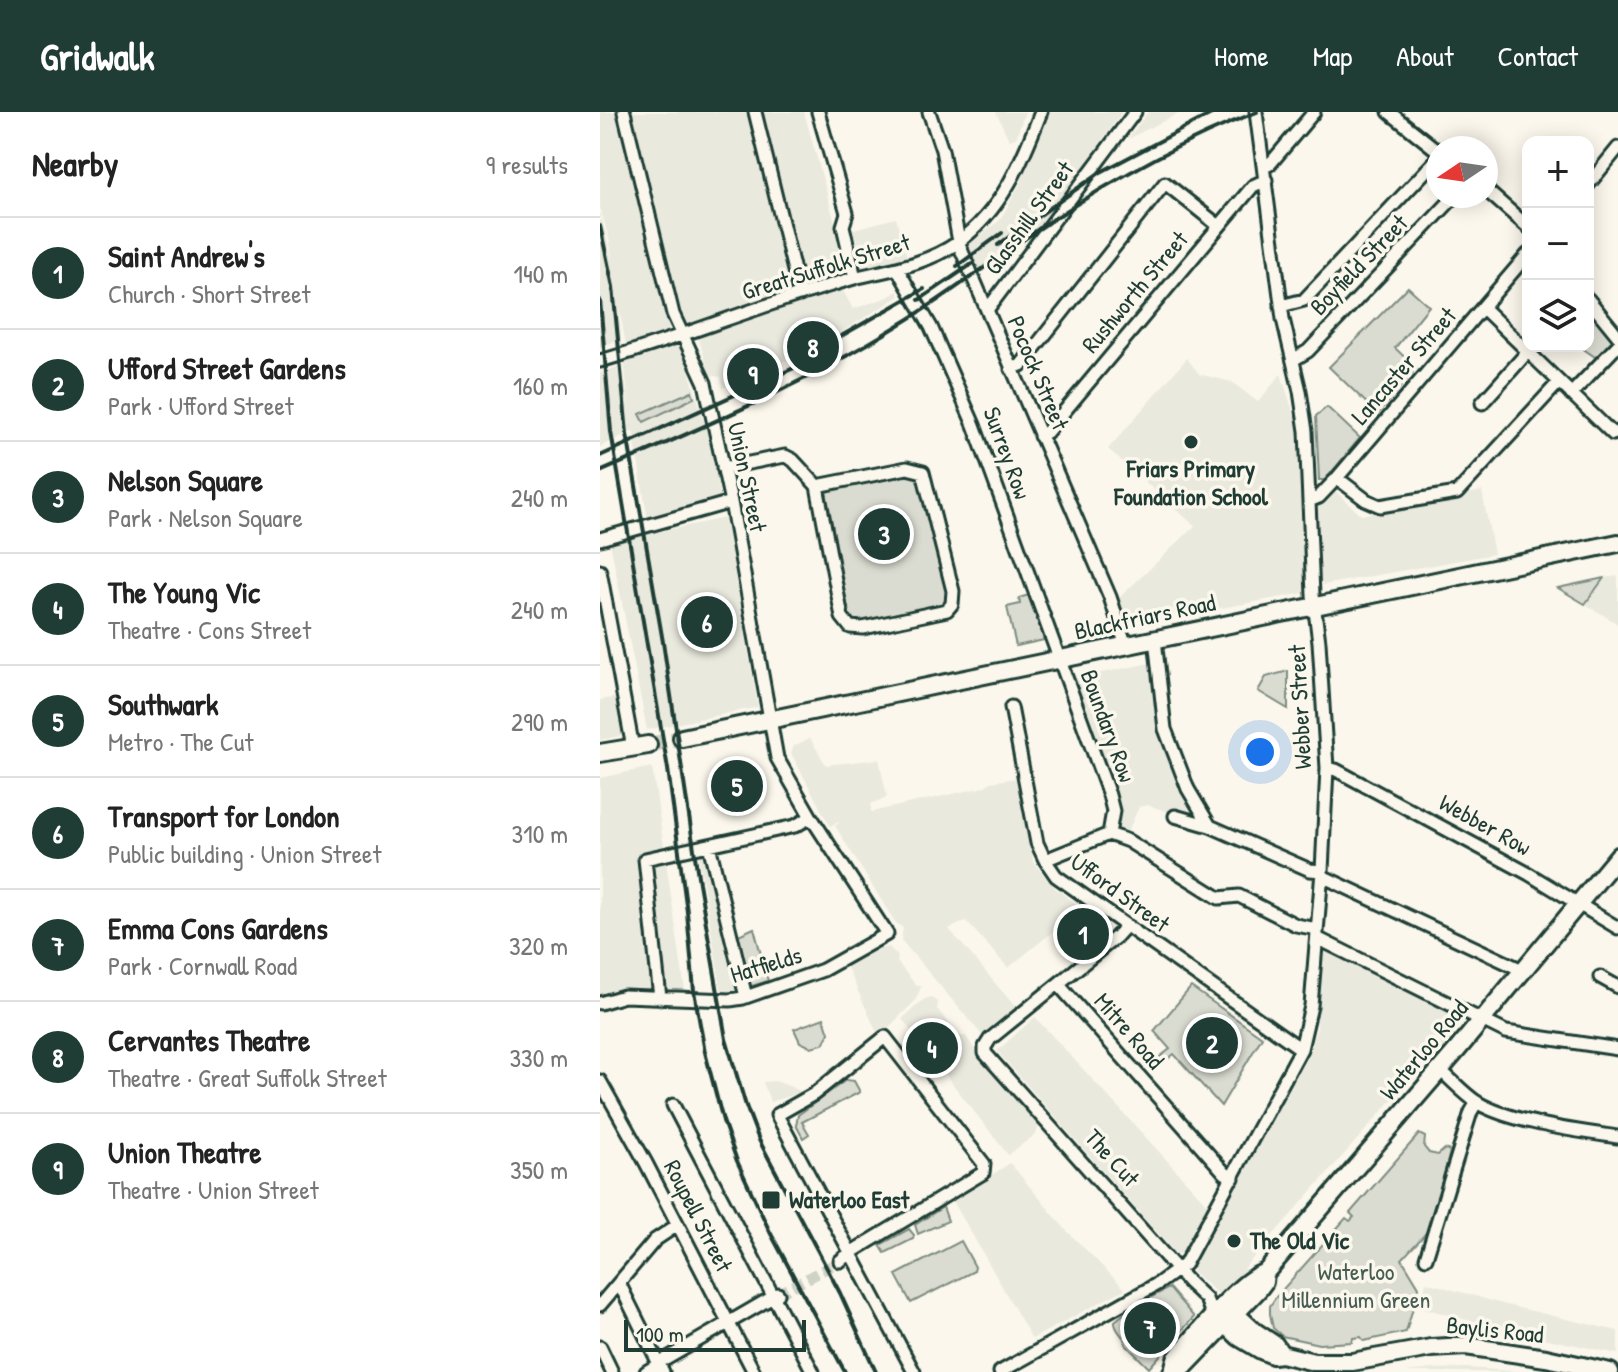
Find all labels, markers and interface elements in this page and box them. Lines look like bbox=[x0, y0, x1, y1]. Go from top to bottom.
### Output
text: Gridwalk bbox=[40, 30, 155, 82]
text: Home bbox=[1214, 37, 1269, 75]
text: Map bbox=[1313, 37, 1352, 75]
text: About bbox=[1396, 37, 1454, 75]
text: Contact bbox=[1498, 37, 1578, 75]
north arrow bbox=[1426, 136, 1498, 208]
map controls bbox=[1522, 136, 1594, 352]
button: + bbox=[1522, 136, 1594, 208]
text: Nearby bbox=[32, 141, 118, 187]
text: 9 results bbox=[486, 147, 568, 182]
street label: Glasshill Street bbox=[976, 154, 1081, 281]
street label: Boyfield Street bbox=[1302, 207, 1415, 322]
button: − bbox=[1522, 208, 1594, 280]
street label: Rushworth Street bbox=[1074, 223, 1195, 359]
street label: Great Suffolk Street bbox=[738, 225, 914, 307]
text: Saint Andrew's bbox=[108, 236, 265, 276]
text: 1 bbox=[53, 256, 63, 291]
text: 140 m bbox=[514, 256, 568, 291]
text: Church · Short Street bbox=[108, 276, 311, 311]
button: layers bbox=[1522, 280, 1594, 352]
street label: Lancaster Street bbox=[1343, 299, 1464, 431]
street label: Pocock Street bbox=[1001, 311, 1078, 435]
pin: 8 bbox=[787, 317, 839, 377]
pin: 9 bbox=[727, 344, 779, 404]
text: Ufford Street Gardens bbox=[108, 348, 346, 388]
text: 2 bbox=[52, 368, 64, 403]
text: 160 m bbox=[513, 368, 568, 403]
text: Park · Ufford Street bbox=[108, 388, 294, 423]
street label: Surrey Row bbox=[976, 402, 1039, 503]
street label: Union Street bbox=[721, 419, 775, 535]
marker: Friars Primary Foundation School bbox=[1182, 433, 1200, 451]
place label: Friars Primary Foundation School bbox=[1113, 452, 1268, 512]
text: Nelson Square bbox=[108, 460, 263, 500]
text: 3 bbox=[52, 480, 64, 515]
text: 240 m bbox=[511, 480, 568, 515]
text: Park · Nelson Square bbox=[108, 500, 303, 535]
pin: 3 bbox=[858, 504, 910, 564]
text: The Young Vic bbox=[108, 572, 260, 612]
street label: Blackfriars Road bbox=[1071, 585, 1218, 647]
text: 4 bbox=[53, 592, 63, 627]
text: 240 m bbox=[511, 592, 568, 627]
pin: 6 bbox=[681, 592, 733, 652]
text: Theatre · Cons Street bbox=[108, 612, 311, 647]
street label: Webber Street bbox=[1280, 643, 1318, 770]
street label: Boundary Row bbox=[1074, 665, 1144, 786]
text: Southwark bbox=[108, 684, 218, 724]
text: 5 bbox=[53, 704, 64, 739]
text: 290 m bbox=[511, 704, 568, 739]
text: Metro · The Cut bbox=[108, 724, 253, 759]
your location bbox=[1240, 732, 1280, 772]
pin: 5 bbox=[711, 756, 763, 816]
street label: Webber Row bbox=[1434, 786, 1537, 862]
text: Transport for London bbox=[108, 796, 340, 836]
text: 6 bbox=[53, 816, 63, 851]
text: 310 m bbox=[512, 816, 568, 851]
text: Public building · Union Street bbox=[108, 836, 381, 871]
street label: Ufford Street bbox=[1064, 845, 1177, 940]
pin: 1 bbox=[1057, 904, 1109, 964]
text: Emma Cons Gardens bbox=[108, 908, 328, 948]
text: 7 bbox=[52, 928, 64, 963]
text: 320 m bbox=[509, 928, 568, 963]
street label: Hatfields bbox=[726, 938, 805, 990]
text: Park · Cornwall Road bbox=[108, 948, 297, 983]
street label: Mitre Road bbox=[1088, 985, 1172, 1075]
street label: Waterloo Road bbox=[1372, 992, 1475, 1106]
pin: 2 bbox=[1186, 1013, 1238, 1073]
pin: 4 bbox=[906, 1018, 958, 1078]
text: Cervantes Theatre bbox=[108, 1020, 310, 1060]
text: 8 bbox=[52, 1040, 64, 1075]
text: 330 m bbox=[509, 1040, 568, 1075]
text: Theatre · Great Suffolk Street bbox=[108, 1060, 387, 1095]
street label: The Cut bbox=[1078, 1122, 1148, 1194]
text: Union Theatre bbox=[108, 1132, 261, 1172]
text: 9 bbox=[53, 1152, 63, 1187]
text: 350 m bbox=[510, 1152, 568, 1187]
street label: Roupell Street bbox=[657, 1154, 741, 1278]
text: Theatre · Union Street bbox=[108, 1172, 319, 1207]
place label: Waterloo East bbox=[789, 1183, 910, 1215]
marker: Waterloo East bbox=[760, 1189, 782, 1211]
place label: The Old Vic bbox=[1249, 1224, 1350, 1256]
marker: The Old Vic bbox=[1225, 1232, 1243, 1250]
park label: Waterloo Millennium Green bbox=[1282, 1255, 1430, 1315]
pin: 7 bbox=[1124, 1298, 1176, 1358]
street label: Baylis Road bbox=[1445, 1308, 1545, 1350]
scale bar bbox=[624, 1316, 806, 1352]
text: 100 m bbox=[636, 1319, 684, 1349]

